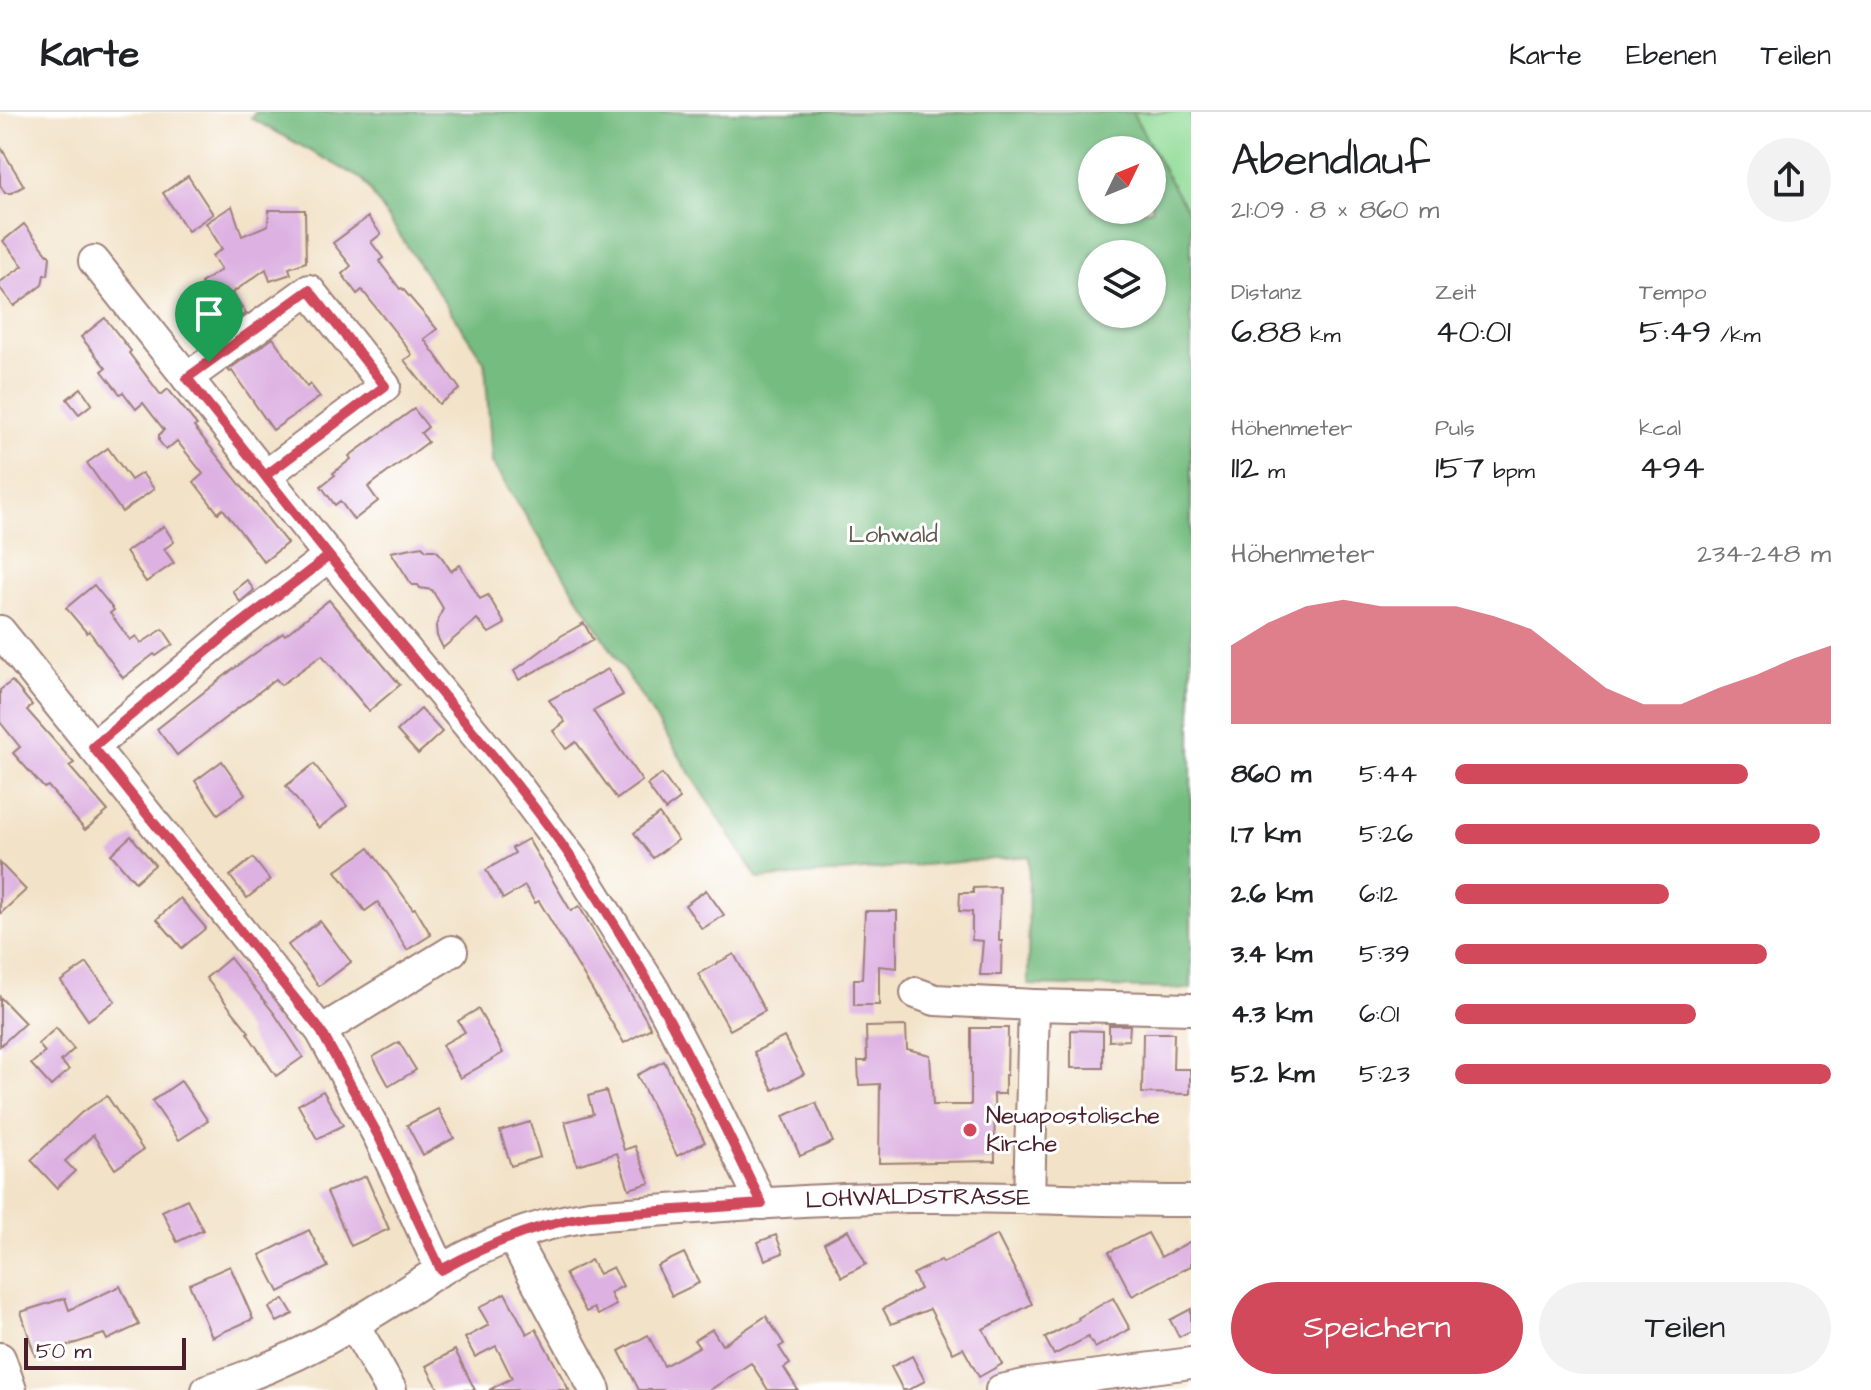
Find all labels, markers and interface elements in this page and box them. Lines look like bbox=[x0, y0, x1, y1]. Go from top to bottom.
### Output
text: Karte bbox=[40, 29, 139, 81]
text: Karte bbox=[1509, 36, 1582, 75]
text: Ebenen bbox=[1626, 36, 1717, 75]
text: Teilen bbox=[1761, 36, 1831, 75]
text: Abendlauf bbox=[1231, 131, 1430, 192]
north arrow bbox=[1078, 136, 1166, 224]
map controls bbox=[1078, 136, 1166, 328]
button: share bbox=[1747, 138, 1831, 222]
text: 21:09 · 8 × 860 m bbox=[1231, 192, 1439, 228]
button: layers bbox=[1078, 240, 1166, 328]
text: Distanz bbox=[1231, 277, 1302, 308]
text: Zeit bbox=[1435, 277, 1476, 308]
text: Tempo bbox=[1639, 277, 1706, 308]
pin bbox=[175, 280, 243, 362]
icon: arrive bbox=[187, 292, 231, 336]
text: 6.88 bbox=[1231, 308, 1301, 356]
text: 40:01 bbox=[1435, 308, 1511, 356]
text: 5:49 bbox=[1639, 308, 1711, 356]
text: km bbox=[1301, 320, 1341, 351]
text: /km bbox=[1711, 320, 1761, 351]
text: Höhenmeter bbox=[1231, 413, 1352, 444]
text: Puls bbox=[1435, 413, 1475, 444]
text: kcal bbox=[1639, 413, 1681, 444]
text: 112 bbox=[1231, 444, 1259, 492]
text: 157 bbox=[1435, 444, 1484, 492]
text: 494 bbox=[1639, 444, 1705, 492]
text: m bbox=[1259, 456, 1285, 487]
text: bpm bbox=[1484, 456, 1535, 487]
park label: Lohwald bbox=[848, 518, 938, 552]
text: Höhenmeter bbox=[1231, 536, 1375, 572]
text: 234–248 m bbox=[1697, 536, 1831, 572]
text: 860 m bbox=[1231, 756, 1311, 792]
text: 5:44 bbox=[1359, 756, 1417, 792]
text: 1.7 km bbox=[1231, 816, 1301, 852]
text: 5:26 bbox=[1359, 816, 1413, 852]
text: 2.6 km bbox=[1231, 876, 1312, 912]
text: 6:12 bbox=[1359, 876, 1398, 912]
text: 3.4 km bbox=[1231, 936, 1312, 972]
text: 5:39 bbox=[1359, 936, 1410, 972]
text: 4.3 km bbox=[1231, 996, 1312, 1032]
text: 6:01 bbox=[1359, 996, 1399, 1032]
text: 5.2 km bbox=[1231, 1056, 1315, 1092]
text: 5:23 bbox=[1359, 1056, 1410, 1092]
place label: Neuapostolische Kirche bbox=[986, 1099, 1160, 1161]
marker: Neuapostolische Kirche bbox=[961, 1121, 979, 1139]
street label: LOHWALDSTRASSE bbox=[805, 1180, 1031, 1218]
button: Speichern bbox=[1231, 1282, 1523, 1374]
button: Teilen bbox=[1539, 1282, 1831, 1374]
scale bar bbox=[24, 1334, 186, 1370]
text: 50 m bbox=[36, 1336, 91, 1367]

